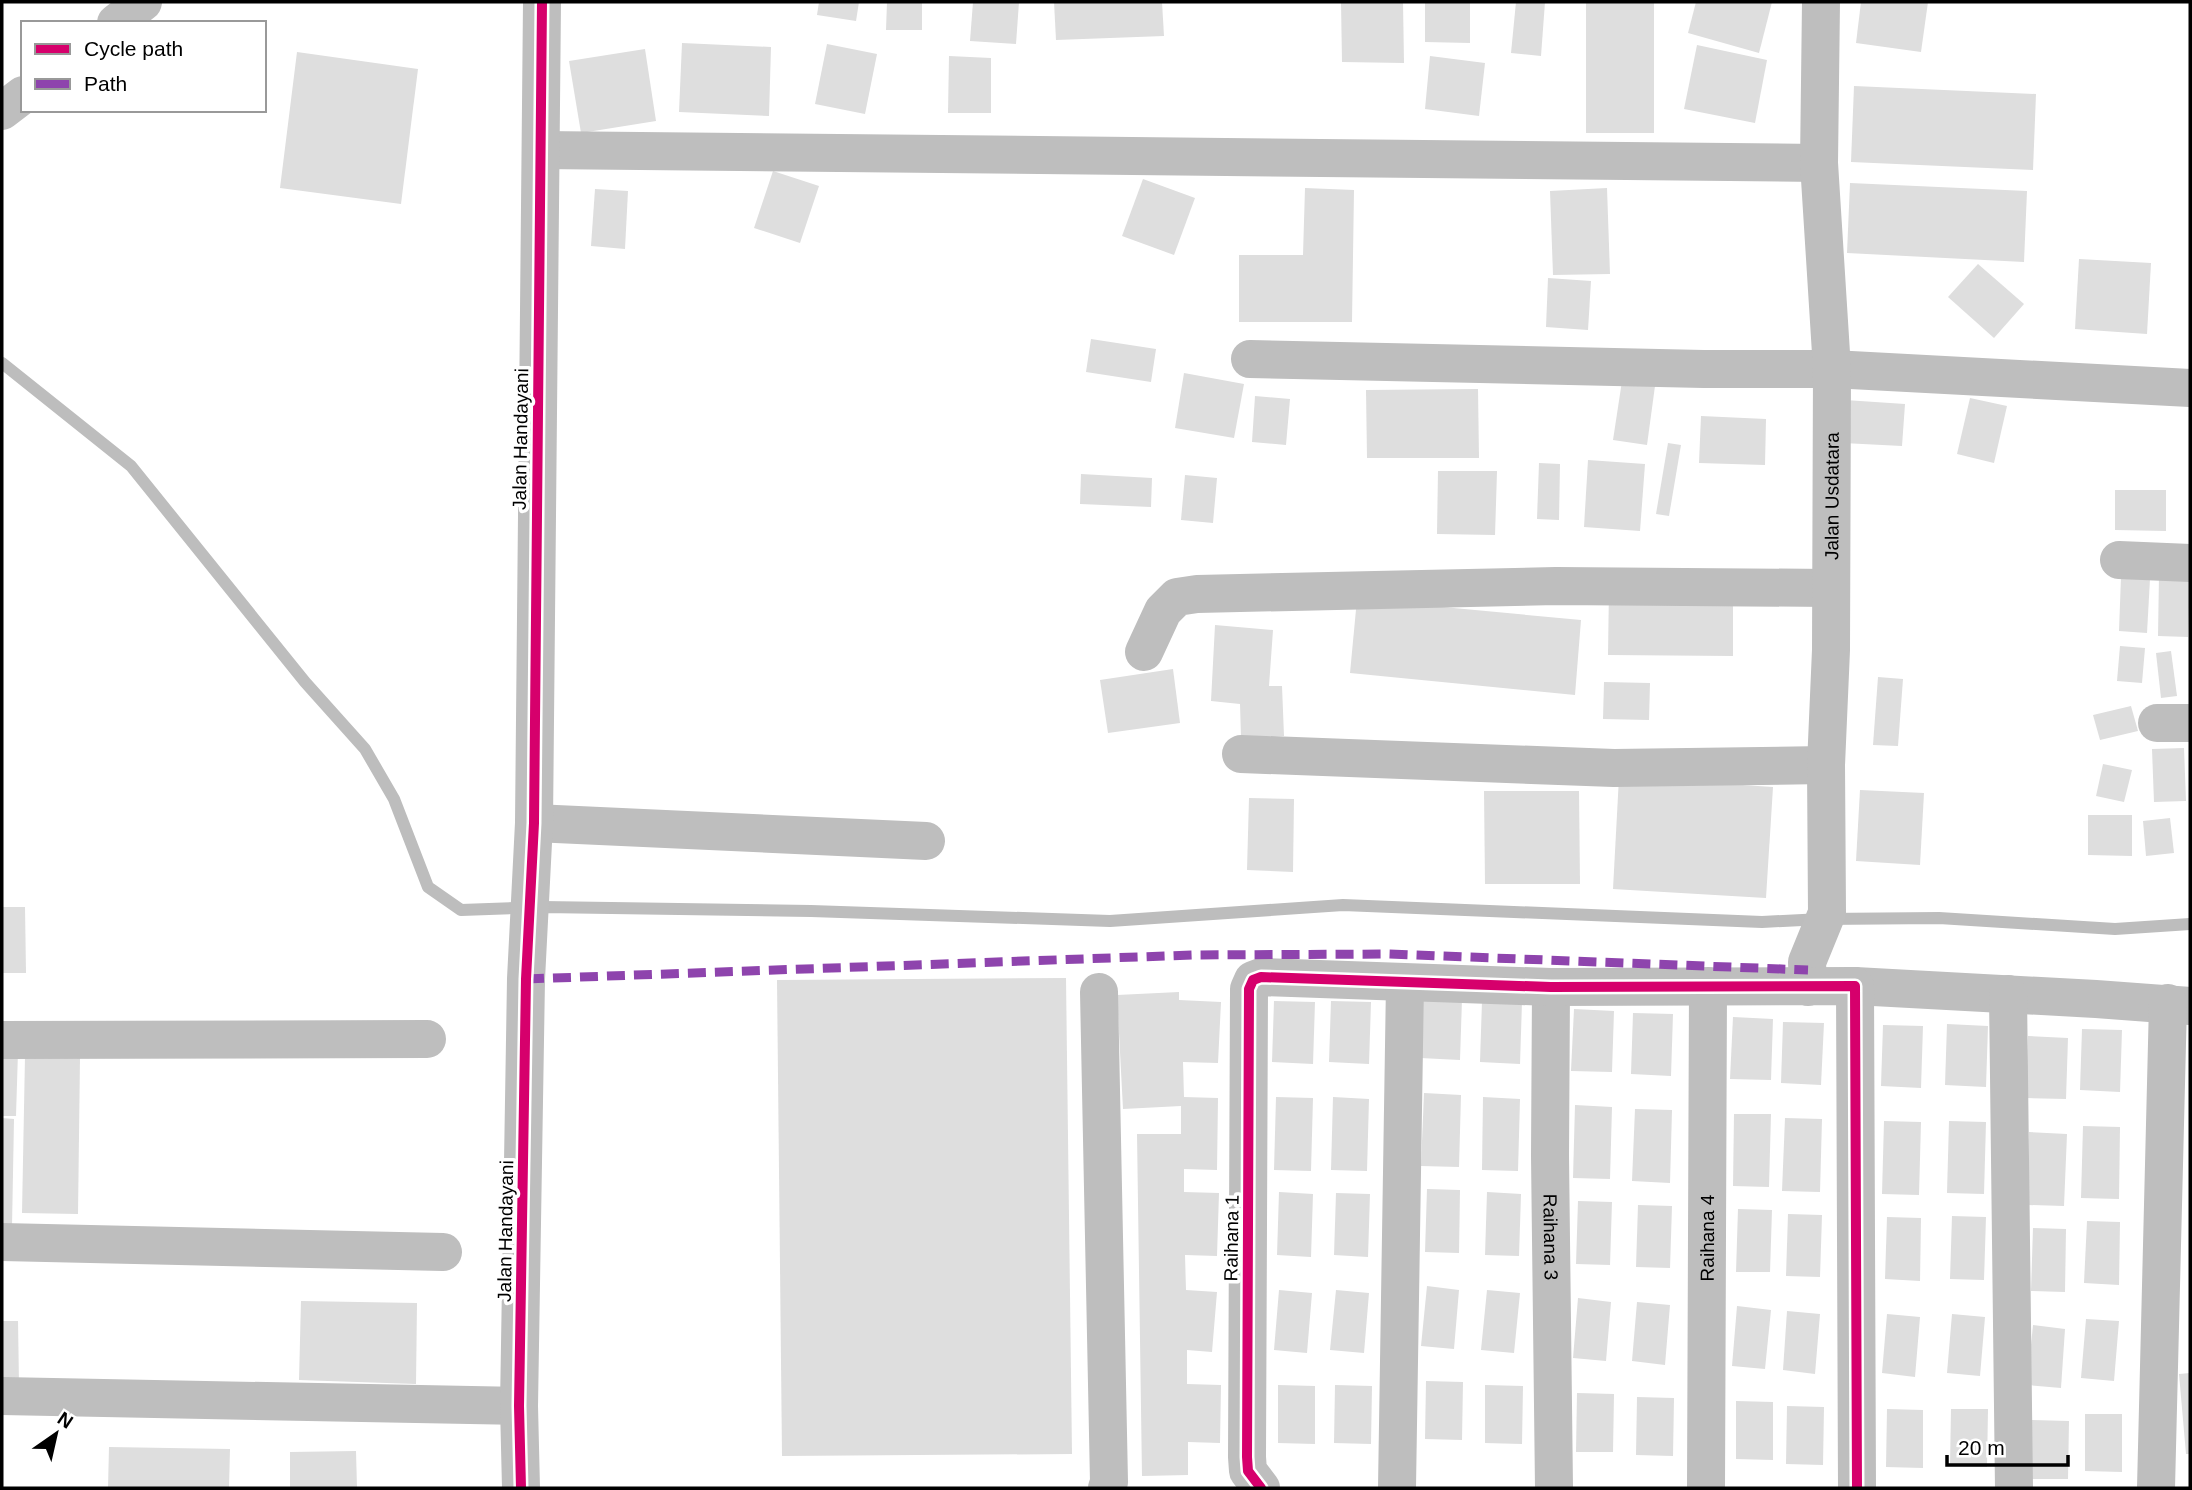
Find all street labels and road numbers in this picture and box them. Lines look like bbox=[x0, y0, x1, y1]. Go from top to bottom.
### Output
street label: Jalan Handayani bbox=[509, 368, 532, 510]
street label: Jalan Usdatara bbox=[1821, 432, 1843, 560]
street label: Jalan Handayani bbox=[494, 1160, 517, 1302]
street label: Raihana 3 bbox=[1539, 1194, 1561, 1280]
street label: Raihana 4 bbox=[1697, 1194, 1718, 1281]
street label: Raihana 1 bbox=[1220, 1195, 1243, 1281]

